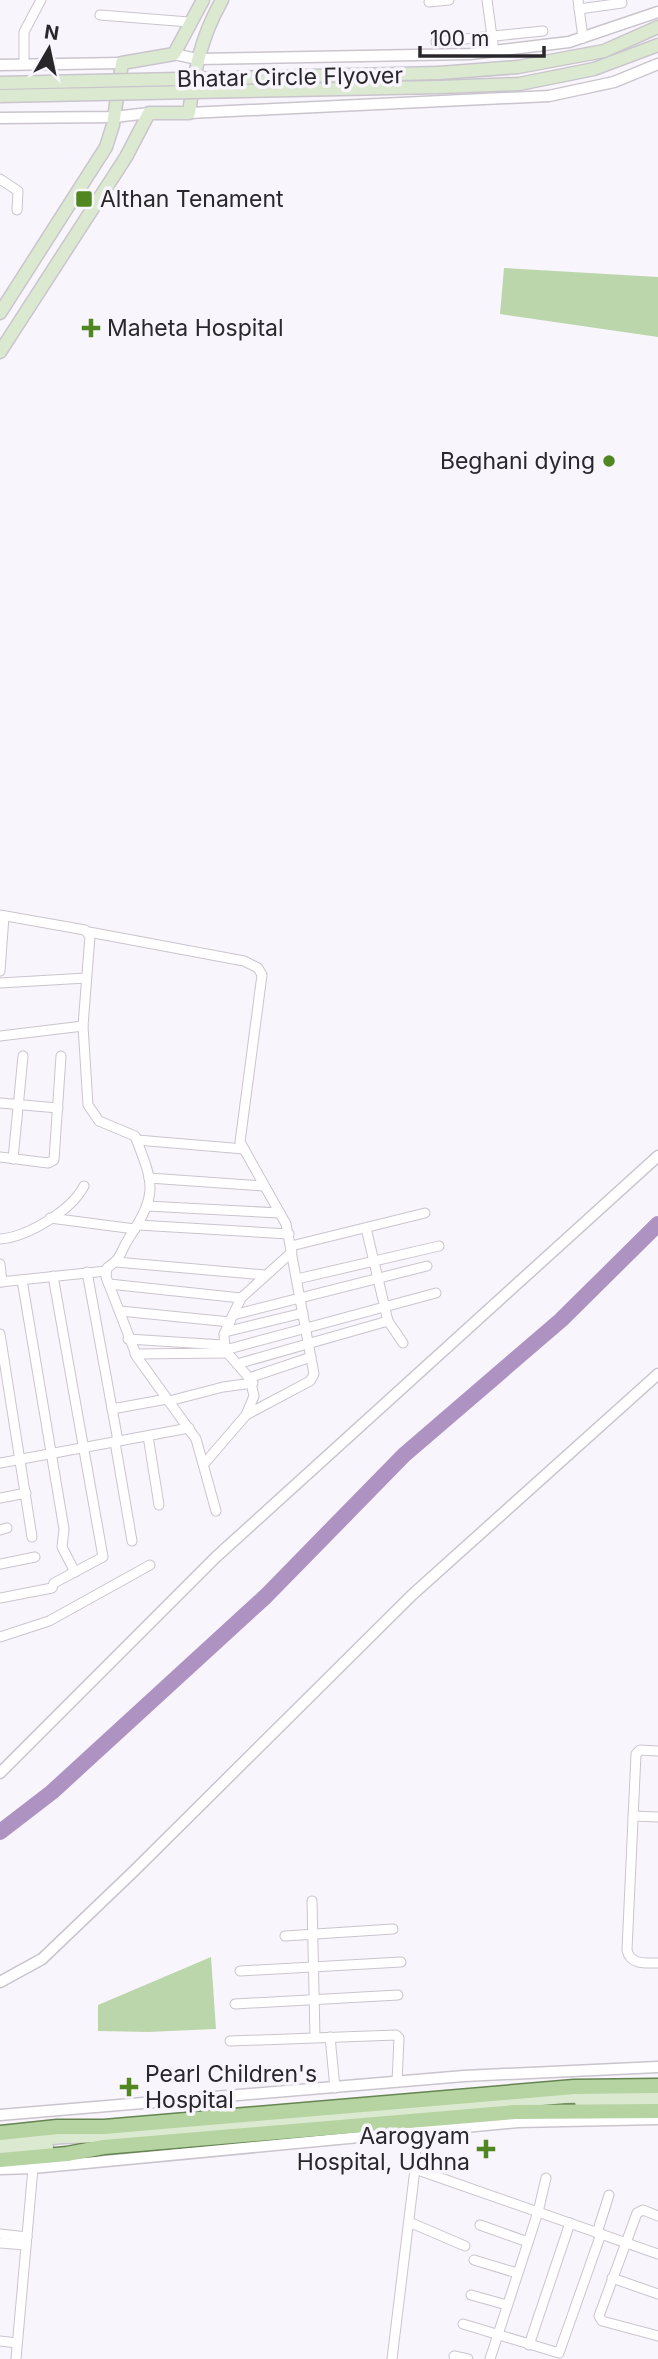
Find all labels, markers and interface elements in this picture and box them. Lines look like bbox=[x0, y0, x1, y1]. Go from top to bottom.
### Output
north arrow bbox=[14, 14, 84, 84]
scale bar bbox=[420, 14, 544, 58]
text: N bbox=[43, 20, 61, 45]
text: 100 m bbox=[430, 26, 489, 51]
street label: Bhatar Circle Flyover bbox=[177, 61, 404, 93]
place label: Althan Tenament bbox=[100, 185, 284, 213]
marker: Althan Tenament bbox=[74, 189, 94, 209]
place label: Maheta Hospital bbox=[107, 314, 284, 342]
marker: Maheta Hospital bbox=[81, 318, 101, 338]
place label: Beghani dying bbox=[440, 447, 595, 475]
marker: Beghani dying bbox=[601, 453, 617, 469]
place label: Pearl Children's Hospital bbox=[145, 2060, 317, 2114]
marker: Pearl Children's Hospital bbox=[119, 2077, 139, 2097]
place label: Aarogyam Hospital, Udhna bbox=[297, 2122, 470, 2176]
marker: Aarogyam Hospital, Udhna bbox=[476, 2139, 496, 2159]

